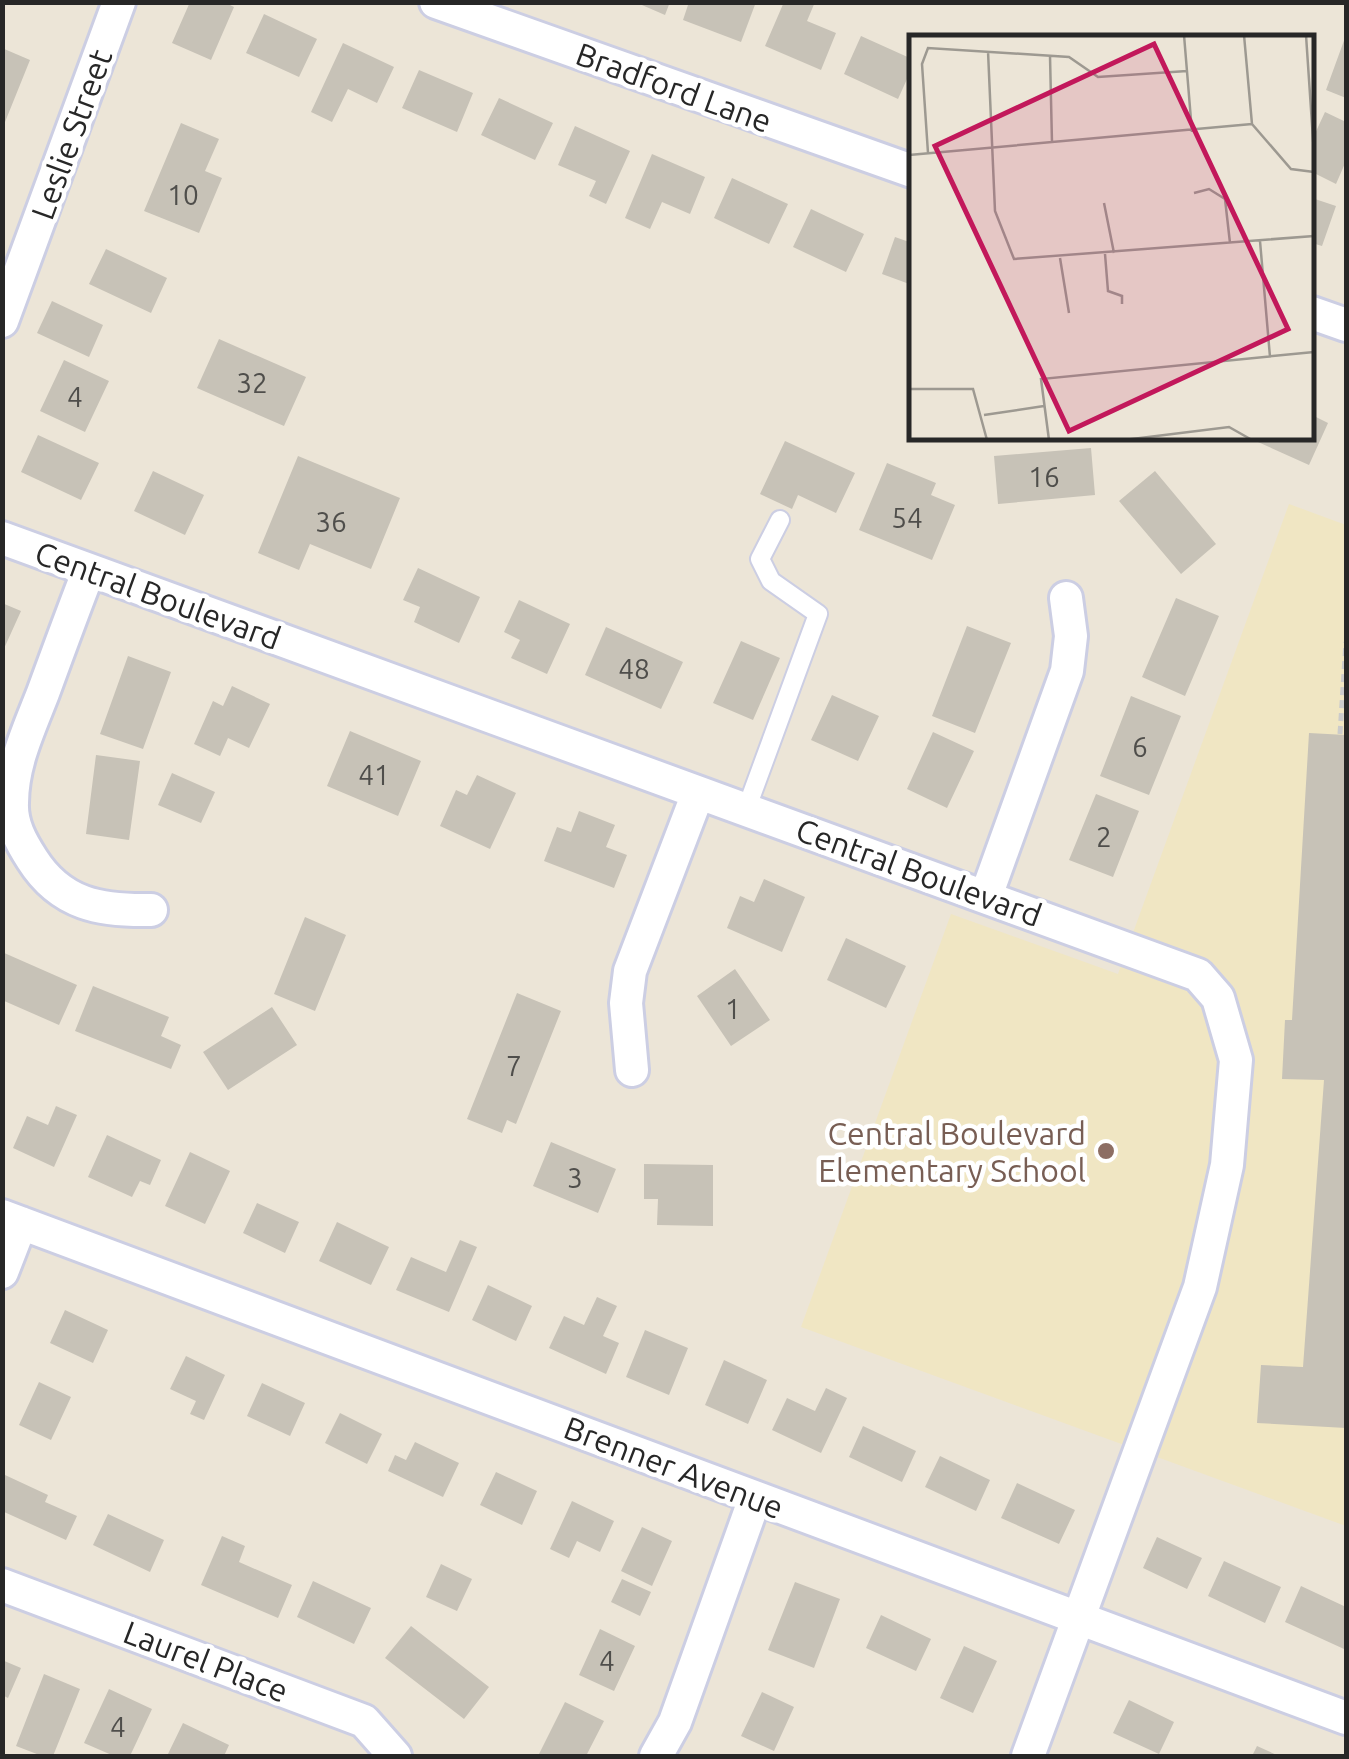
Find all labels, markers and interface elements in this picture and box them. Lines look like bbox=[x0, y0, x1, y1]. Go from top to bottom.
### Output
street label: Bradford Lane bbox=[571, 35, 777, 139]
inset map bbox=[909, 35, 1314, 440]
street label: Leslie Street bbox=[24, 44, 119, 224]
house number: 10 bbox=[167, 179, 199, 210]
house number: 32 bbox=[236, 367, 268, 398]
house number: 4 bbox=[67, 381, 83, 412]
house number: 16 bbox=[1028, 461, 1060, 492]
house number: 54 bbox=[891, 502, 923, 533]
house number: 36 bbox=[315, 506, 347, 537]
street label: Central Boulevard bbox=[30, 534, 286, 656]
house number: 48 bbox=[618, 653, 650, 684]
house number: 6 bbox=[1132, 731, 1148, 762]
house number: 41 bbox=[358, 759, 390, 790]
street label: Central Boulevard bbox=[791, 811, 1047, 933]
house number: 2 bbox=[1096, 821, 1112, 852]
house number: 1 bbox=[725, 993, 741, 1024]
house number: 7 bbox=[506, 1050, 522, 1081]
place label: Central Boulevard Elementary School bbox=[818, 1115, 1086, 1188]
marker: Central Boulevard Elementary School bbox=[1095, 1140, 1117, 1162]
house number: 3 bbox=[567, 1162, 583, 1193]
street label: Brenner Avenue bbox=[559, 1409, 789, 1525]
street label: Laurel Place bbox=[119, 1613, 293, 1709]
house number: 4 bbox=[599, 1645, 615, 1676]
house number: 4 bbox=[110, 1711, 126, 1742]

